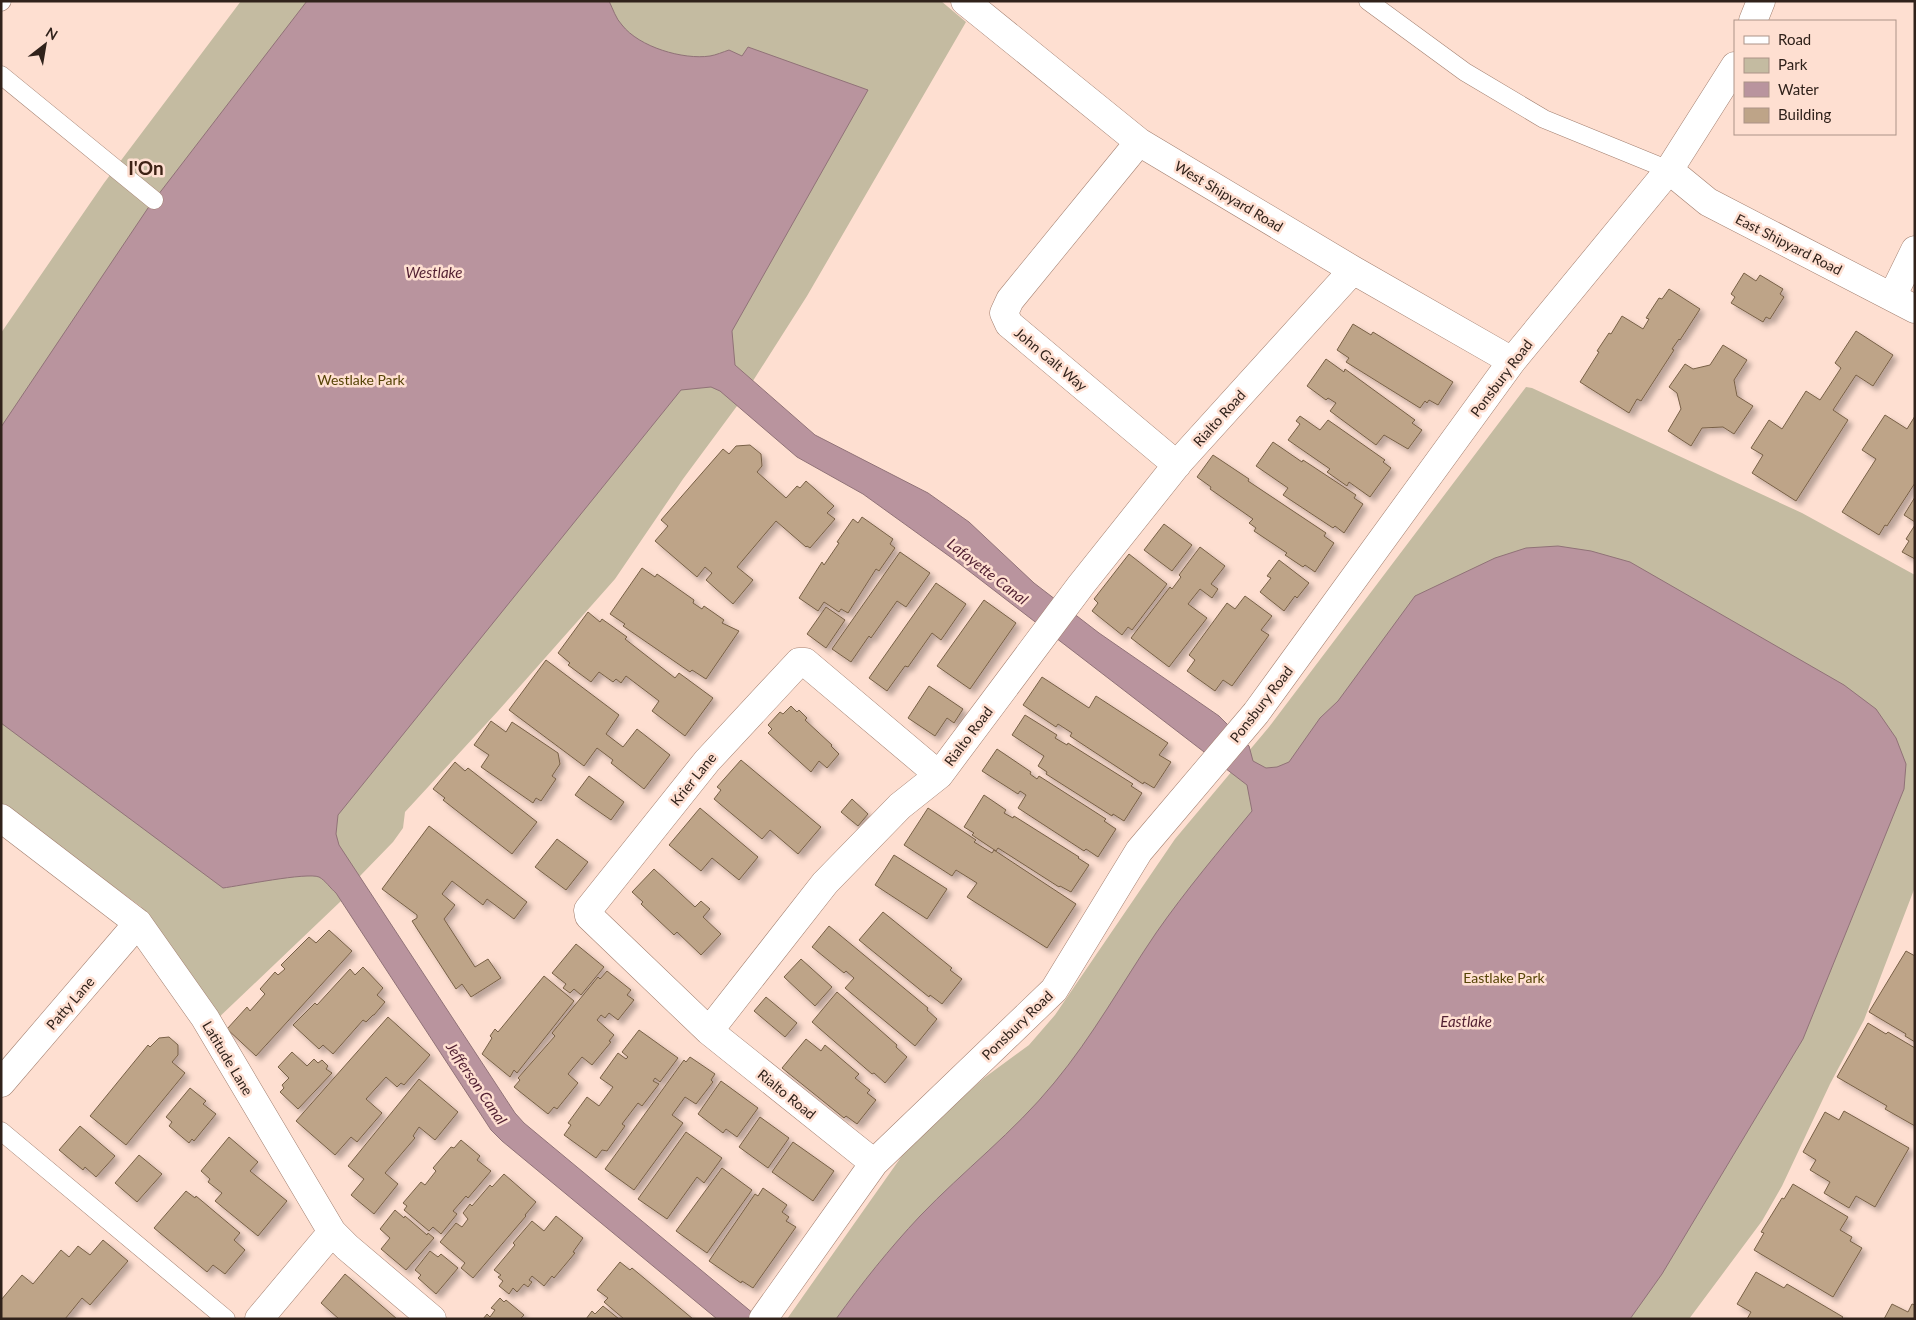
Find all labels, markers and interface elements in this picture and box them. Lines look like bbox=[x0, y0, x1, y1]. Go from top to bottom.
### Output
north arrow bbox=[20, 20, 70, 70]
legend bbox=[1734, 20, 1896, 135]
text: N bbox=[43, 23, 61, 43]
text: Road bbox=[1778, 30, 1811, 48]
text: Park bbox=[1778, 55, 1808, 73]
text: Water bbox=[1778, 80, 1819, 98]
text: Building bbox=[1778, 105, 1831, 123]
district label: I'On bbox=[128, 156, 164, 179]
street label: West Shipyard Road bbox=[1172, 157, 1286, 235]
street label: East Shipyard Road bbox=[1733, 210, 1845, 278]
water label: Westlake bbox=[406, 263, 462, 281]
street label: John Galt Way bbox=[1011, 324, 1091, 395]
street label: Ponsbury Road bbox=[1466, 336, 1536, 420]
park label: Westlake Park bbox=[317, 371, 406, 388]
street label: Rialto Road bbox=[1189, 386, 1249, 450]
water label: Lafayette Canal bbox=[944, 534, 1032, 608]
street label: Ponsbury Road bbox=[1226, 662, 1296, 746]
street label: Rialto Road bbox=[940, 703, 996, 769]
street label: Krier Lane bbox=[667, 749, 719, 809]
park label: Eastlake Park bbox=[1463, 969, 1546, 986]
street label: Patty Lane bbox=[42, 973, 98, 1033]
street label: Ponsbury Road bbox=[978, 987, 1056, 1063]
water label: Eastlake bbox=[1440, 1012, 1492, 1030]
street label: Latitude Lane bbox=[199, 1018, 257, 1098]
water label: Jefferson Canal bbox=[442, 1038, 511, 1128]
street label: Rialto Road bbox=[755, 1065, 819, 1123]

